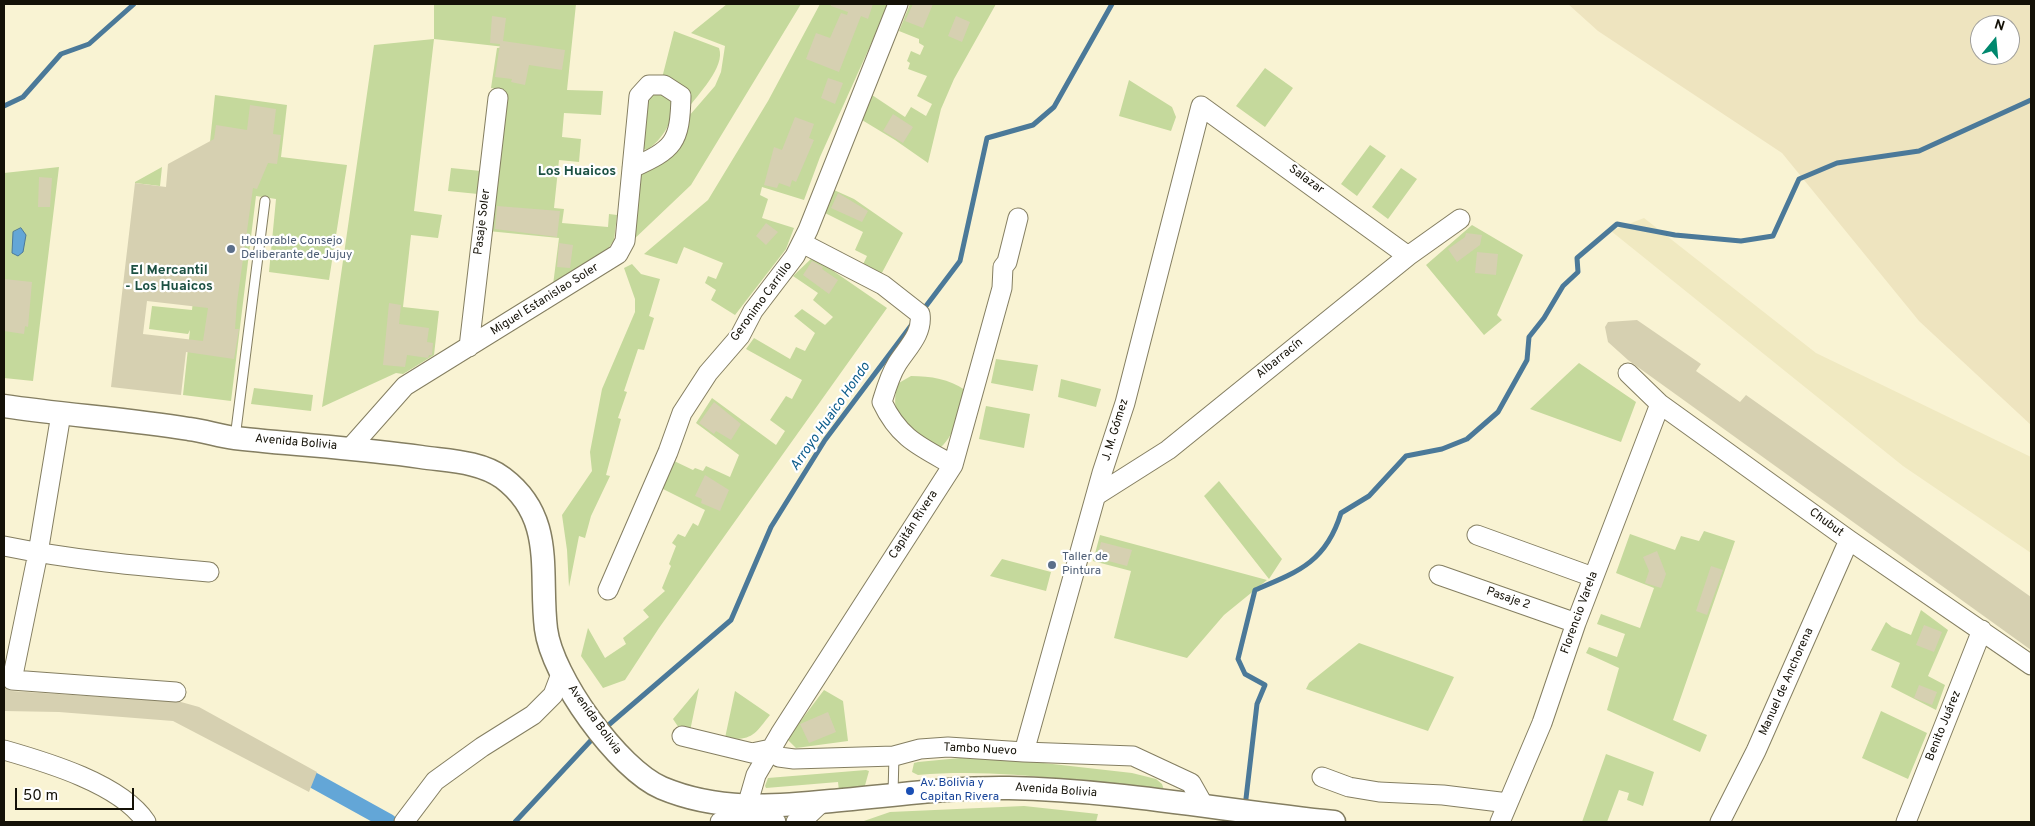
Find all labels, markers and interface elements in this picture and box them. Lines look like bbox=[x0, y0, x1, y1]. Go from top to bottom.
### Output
north arrow bbox=[1970, 15, 2020, 65]
text: N bbox=[1992, 17, 2007, 36]
street label: Salazar bbox=[1286, 162, 1326, 198]
district label: Los Huaicos bbox=[538, 164, 616, 180]
street label: Pasaje Soler bbox=[472, 188, 494, 256]
place label: Honorable Consejo Deliberante de Jujuy bbox=[241, 235, 352, 263]
marker: Honorable Consejo Deliberante de Jujuy bbox=[225, 243, 237, 255]
street label: Geronimo Carrillo bbox=[728, 259, 796, 345]
street label: Miguel Estanislao Soler bbox=[488, 261, 602, 339]
district label: El Mercantil - Los Huaicos bbox=[125, 263, 213, 296]
street label: Albarracín bbox=[1254, 336, 1306, 382]
water label: Arroyo Huaico Hondo bbox=[787, 360, 875, 474]
street label: J. M. Gómez bbox=[1100, 397, 1132, 463]
street label: Avenida Bolivia bbox=[254, 432, 338, 454]
street label: Capitán Rivera bbox=[886, 488, 942, 562]
street label: Chubut bbox=[1806, 506, 1846, 540]
place label: Taller de Pintura bbox=[1062, 551, 1108, 579]
marker: Taller de Pintura bbox=[1046, 559, 1058, 571]
street label: Florencio Varela bbox=[1558, 570, 1602, 656]
street label: Pasaje 2 bbox=[1484, 585, 1532, 613]
street label: Manuel de Anchorena bbox=[1757, 626, 1817, 738]
street label: Avenida Bolivia bbox=[564, 682, 624, 758]
street label: Benito Juárez bbox=[1923, 689, 1965, 763]
street label: Tambo Nuevo bbox=[943, 741, 1017, 759]
place label: Av. Bolivia y Capitan Rivera bbox=[920, 777, 999, 805]
scale bar bbox=[18, 778, 136, 810]
street label: Avenida Bolivia bbox=[1014, 781, 1098, 801]
marker: Av. Bolivia y Capitan Rivera bbox=[904, 785, 916, 797]
text: 50 m bbox=[23, 787, 58, 806]

